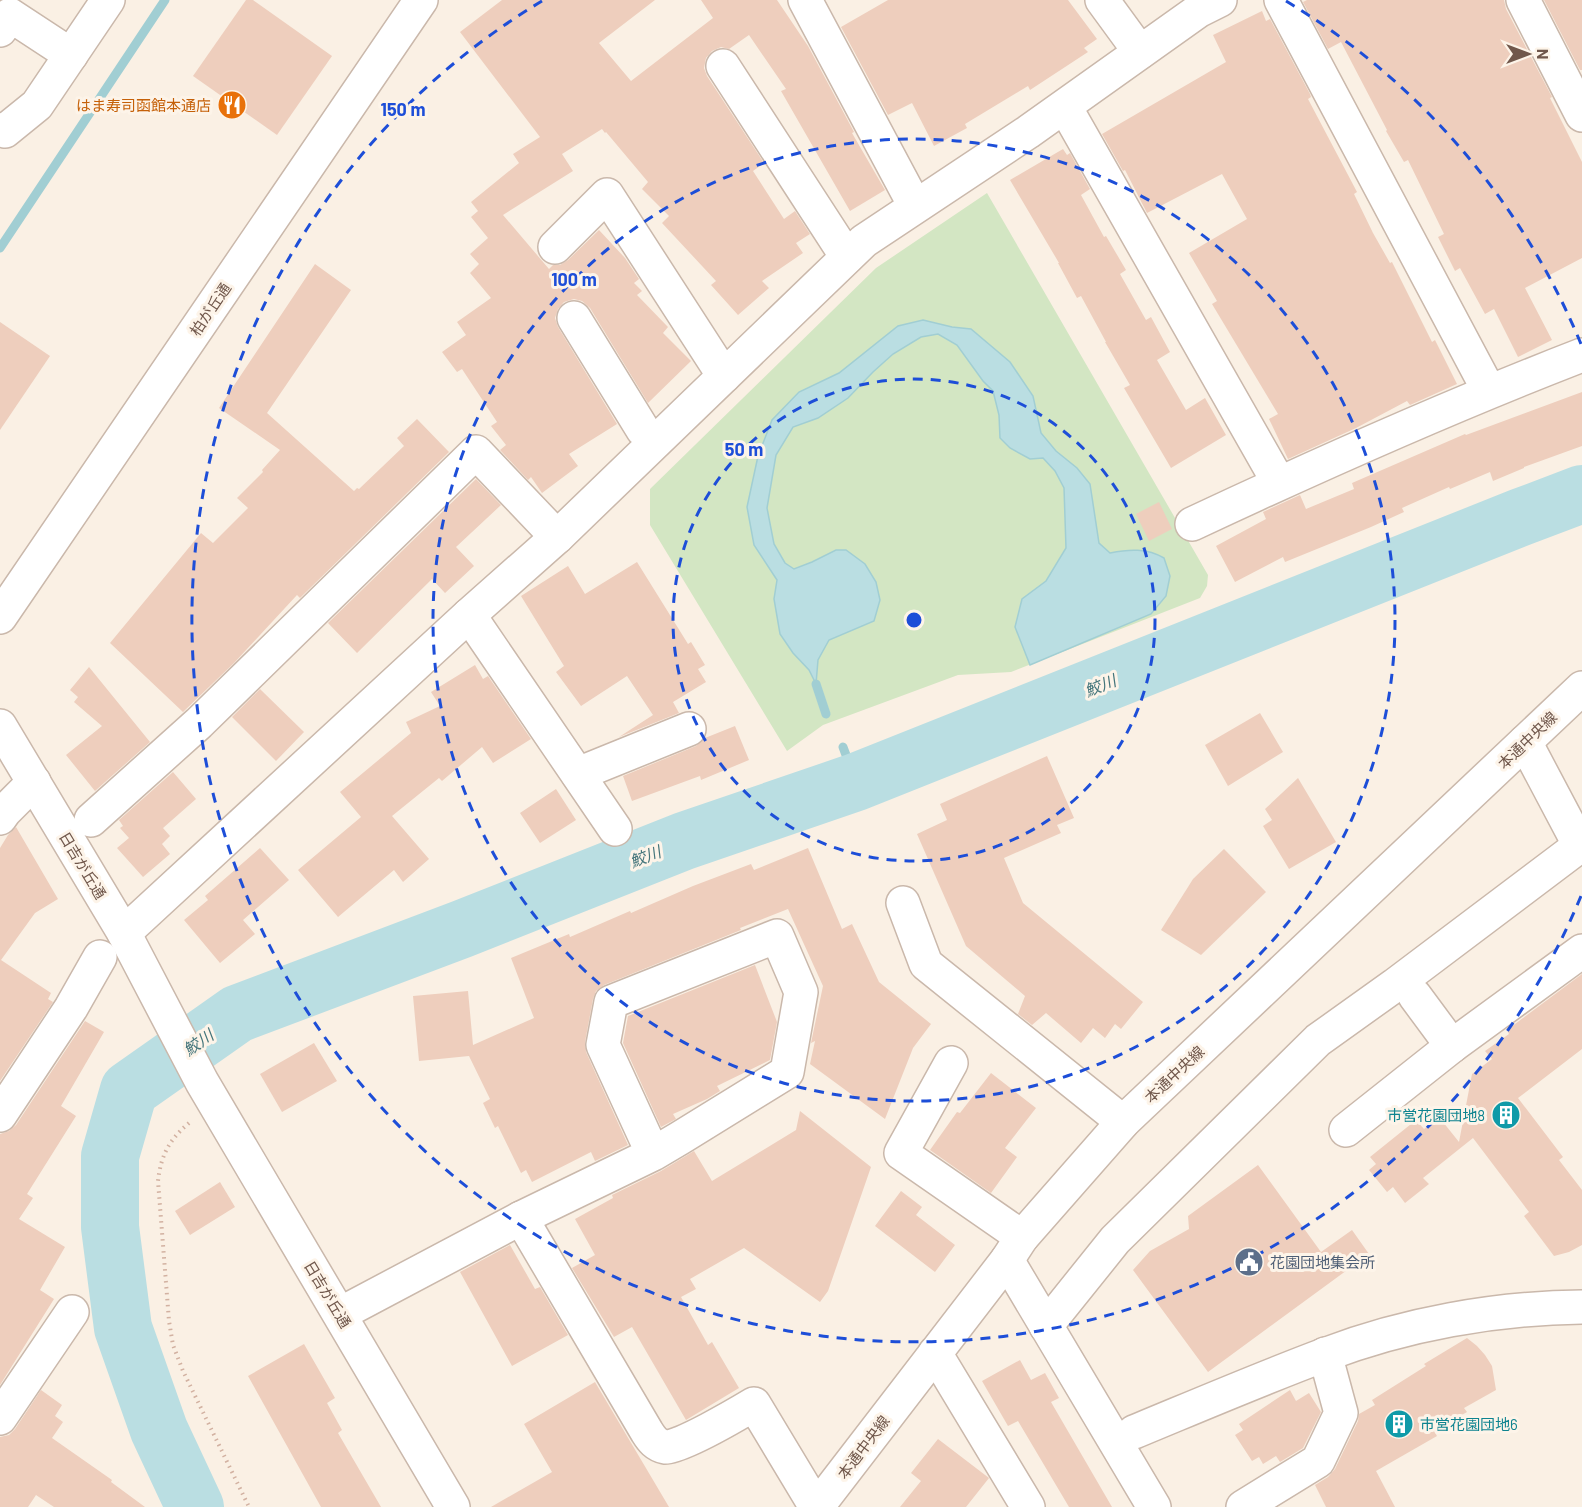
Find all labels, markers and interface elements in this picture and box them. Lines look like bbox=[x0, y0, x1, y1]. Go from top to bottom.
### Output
north arrow bbox=[1498, 24, 1558, 84]
text: N bbox=[1534, 49, 1553, 59]
restaurant icon: はま寿司函館本通店 bbox=[216, 89, 248, 121]
place label: はま寿司函館本通店 bbox=[76, 96, 211, 114]
text: 150 m bbox=[381, 98, 425, 120]
text: 100 m bbox=[551, 268, 597, 290]
street label: 柏が丘通 bbox=[186, 279, 234, 339]
text: 50 m bbox=[725, 438, 763, 460]
centre of rings bbox=[904, 610, 924, 630]
water label: 鮫川 bbox=[1082, 669, 1120, 700]
street label: 本通中央線 bbox=[1494, 707, 1560, 773]
street label: 日吉が丘通 bbox=[56, 828, 110, 902]
water label: 鮫川 bbox=[627, 841, 665, 871]
water label: 鮫川 bbox=[179, 1024, 218, 1059]
street label: 本通中央線 bbox=[1140, 1042, 1208, 1106]
building icon: 市営花園団地8 bbox=[1490, 1099, 1522, 1131]
place label: 市営花園団地8 bbox=[1387, 1106, 1485, 1124]
public building icon: 花園団地集会所 bbox=[1233, 1246, 1265, 1278]
place label: 花園団地集会所 bbox=[1270, 1253, 1375, 1271]
street label: 日吉が丘通 bbox=[301, 1257, 355, 1331]
building icon: 市営花園団地6 bbox=[1383, 1408, 1415, 1440]
street label: 本通中央線 bbox=[833, 1412, 893, 1482]
place label: 市営花園団地6 bbox=[1420, 1415, 1518, 1433]

